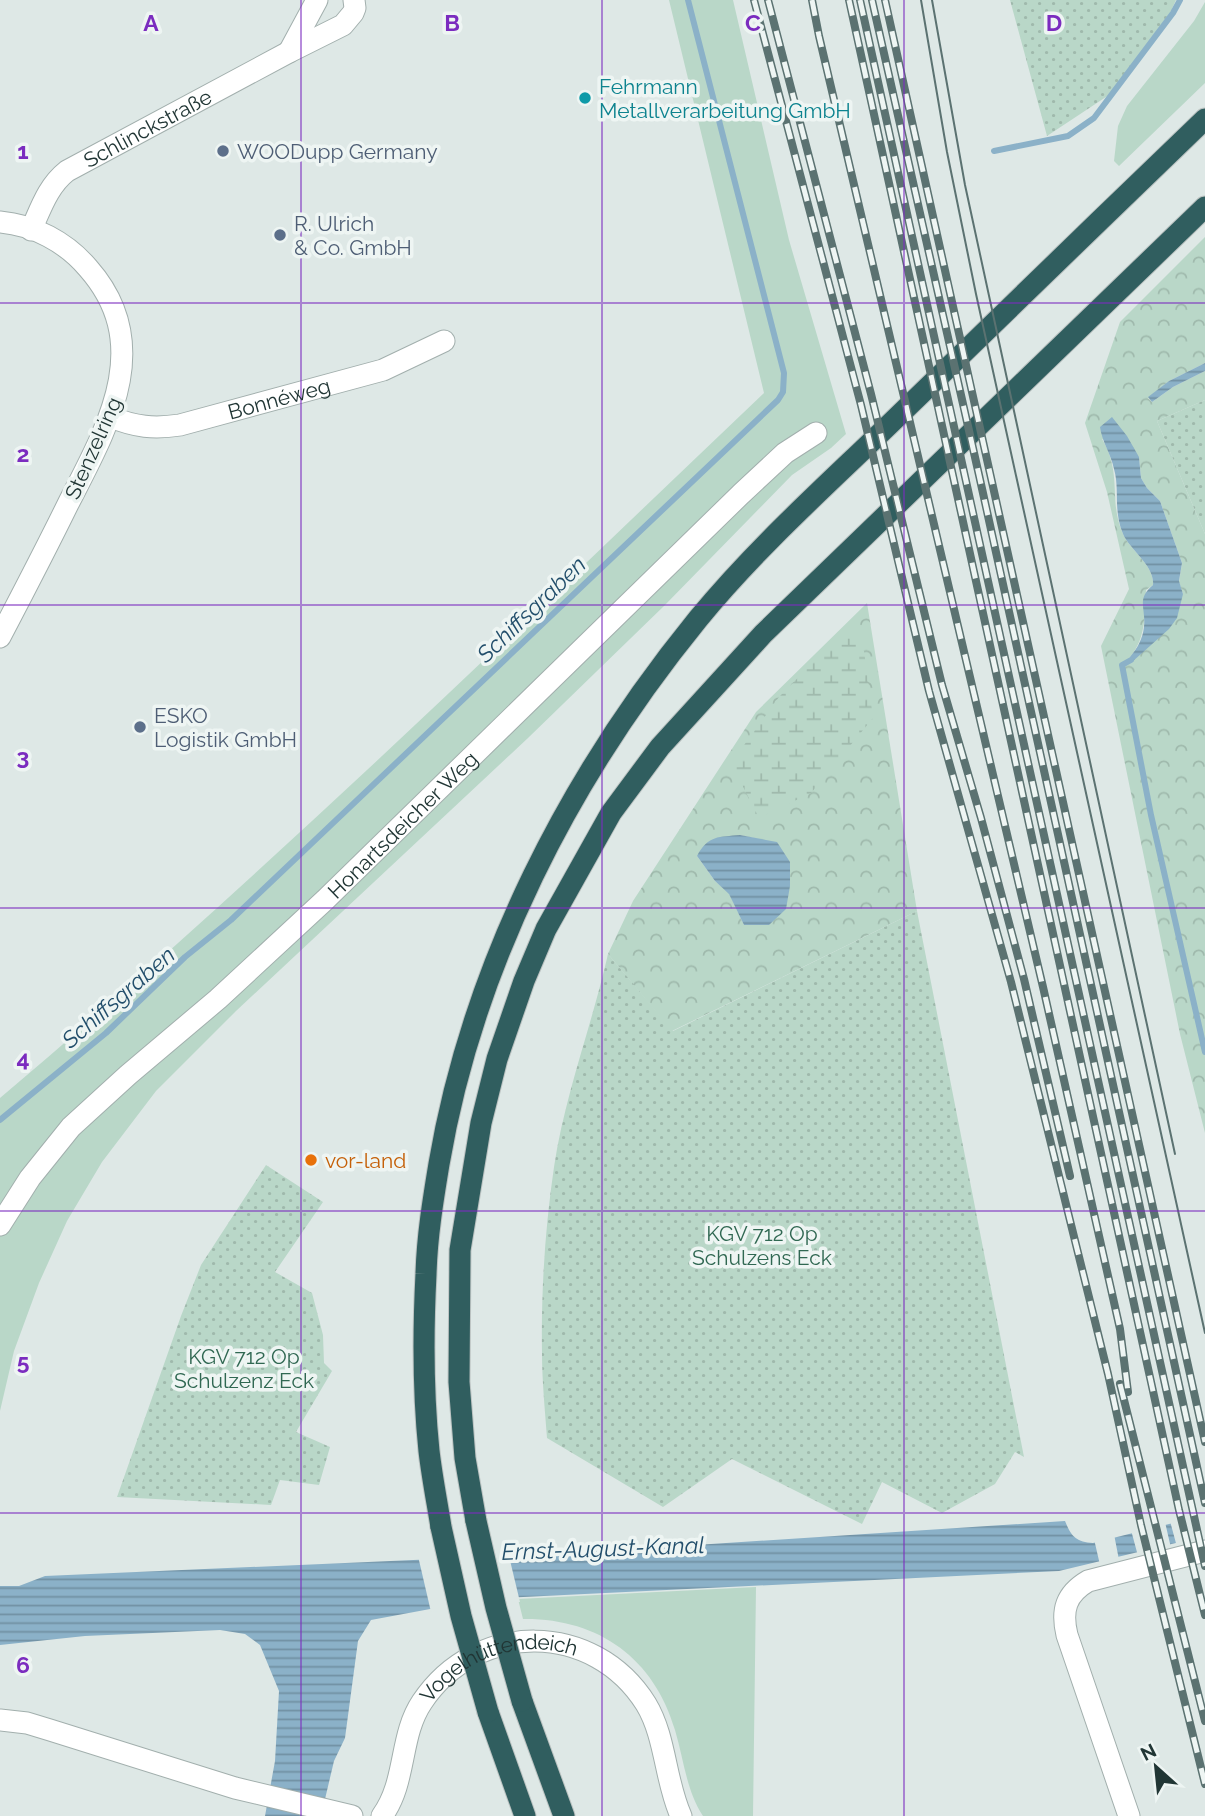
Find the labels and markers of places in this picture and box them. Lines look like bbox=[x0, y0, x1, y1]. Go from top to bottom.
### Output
place label: Fehrmann Metallverarbeitung GmbH bbox=[599, 74, 851, 123]
marker: Fehrmann Metallverarbeitung GmbH bbox=[577, 90, 593, 106]
place label: WOODupp Germany bbox=[237, 139, 438, 164]
marker: WOODupp Germany bbox=[215, 143, 231, 159]
place label: R. Ulrich & Co. GmbH bbox=[294, 211, 412, 260]
marker: R. Ulrich & Co. GmbH bbox=[272, 227, 288, 243]
place label: ESKO Logistik GmbH bbox=[154, 703, 297, 752]
marker: ESKO Logistik GmbH bbox=[132, 719, 148, 735]
place label: vor-land bbox=[325, 1148, 406, 1173]
marker: vor-land bbox=[303, 1152, 319, 1168]

